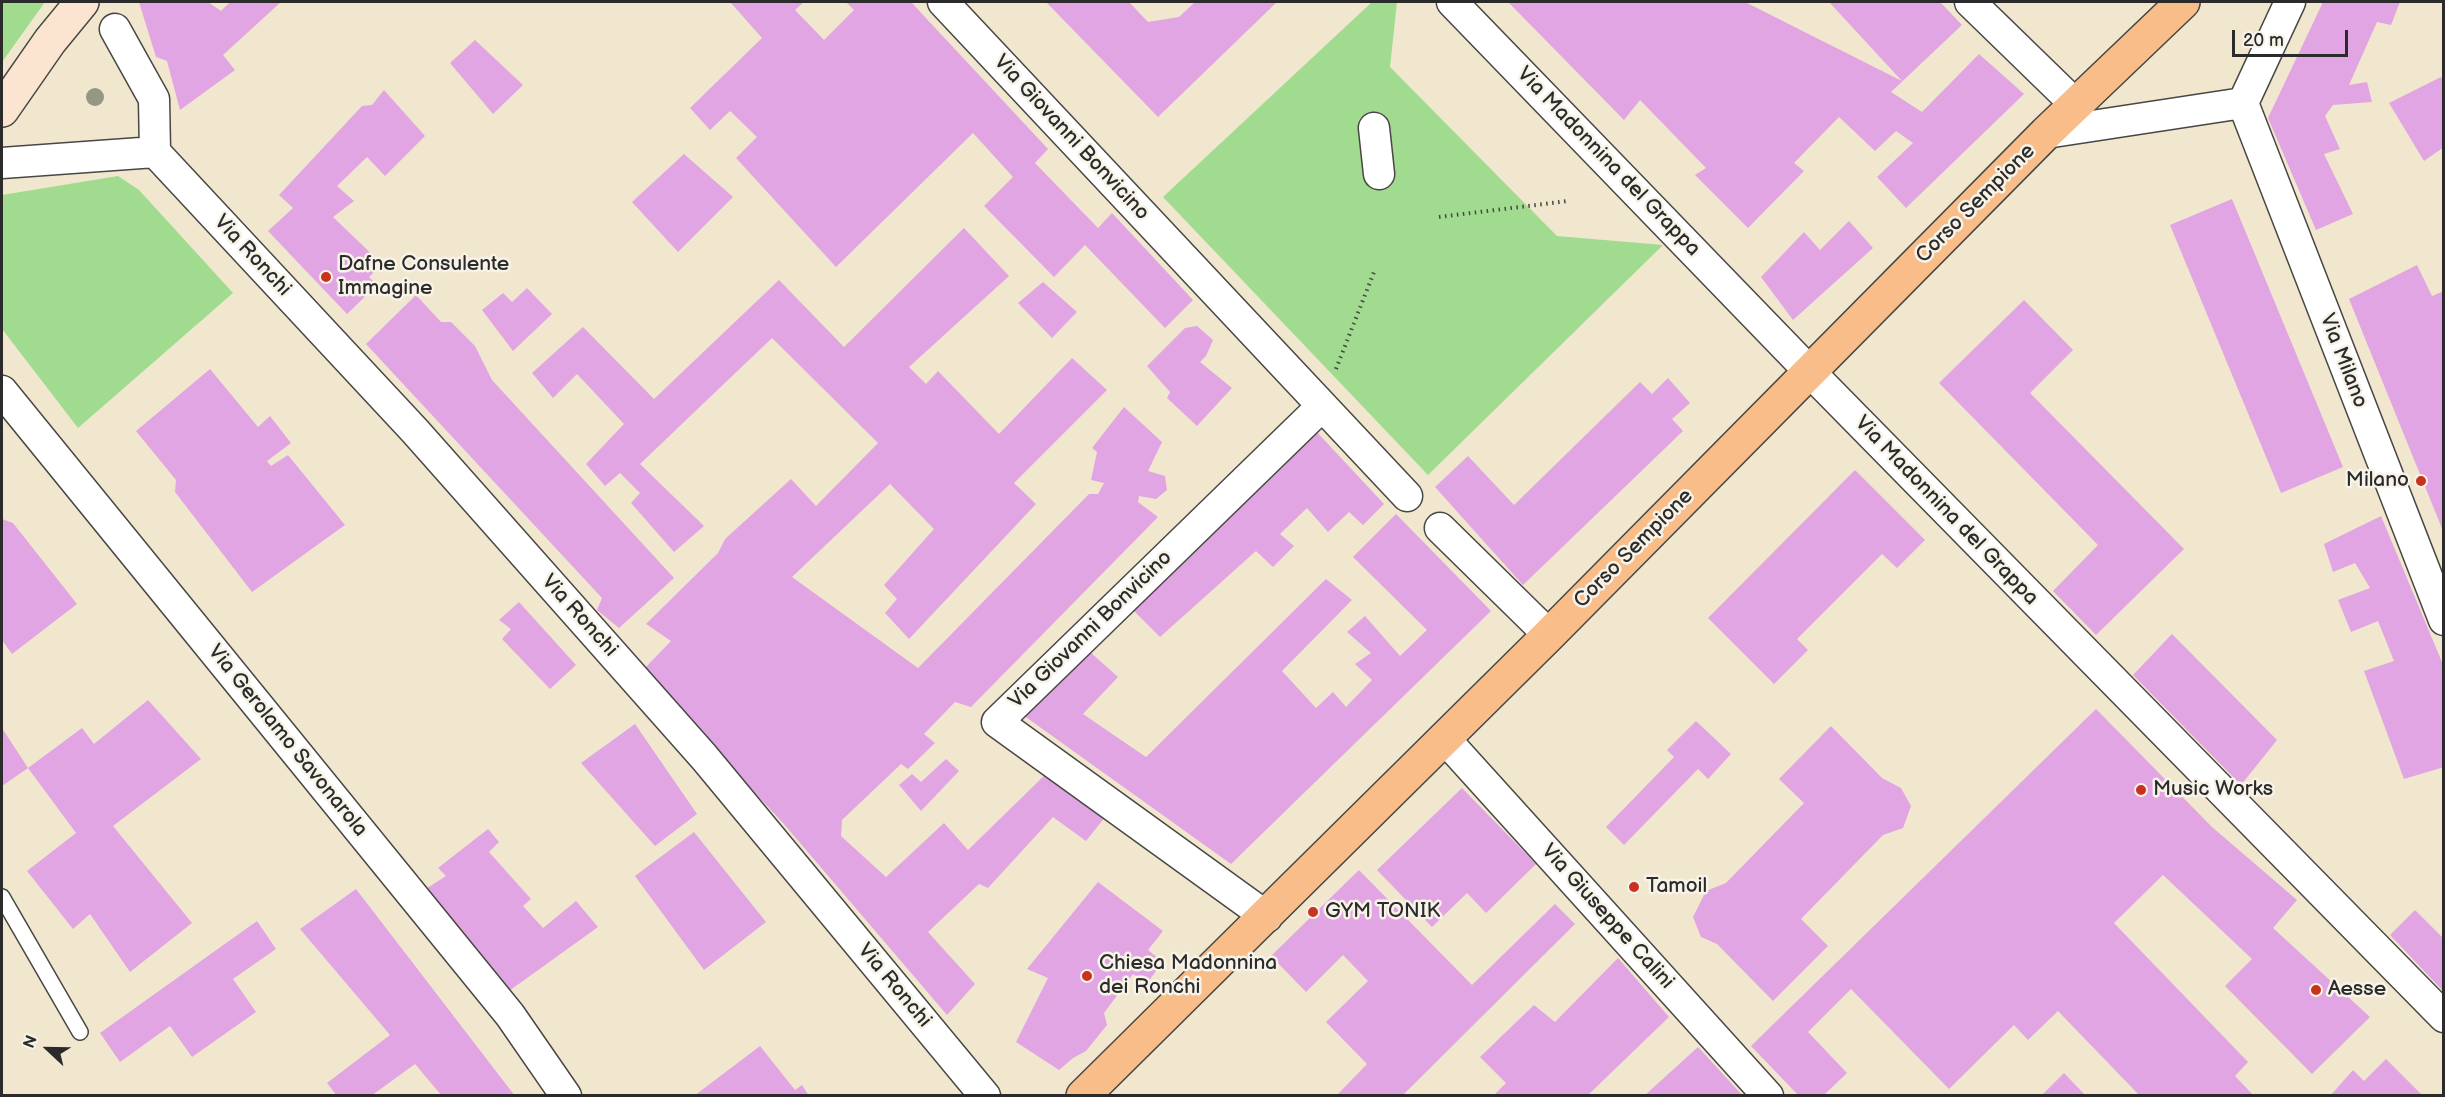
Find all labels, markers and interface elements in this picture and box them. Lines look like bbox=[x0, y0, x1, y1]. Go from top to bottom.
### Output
scale bar bbox=[2235, 18, 2350, 56]
text: 20 m bbox=[2243, 30, 2284, 51]
street label: Via Giovanni Bonvicino bbox=[988, 50, 1154, 226]
street label: Via Madonnina del Grappa bbox=[1511, 62, 1705, 262]
street label: Corso Sempione bbox=[1911, 139, 2041, 269]
street label: Via Ronchi bbox=[208, 210, 296, 302]
place label: Dafne Consulente Immagine bbox=[338, 252, 509, 302]
marker: Dafne Consulente Immagine bbox=[319, 270, 333, 284]
street label: Via Milano bbox=[2314, 310, 2372, 412]
street label: Via Madonnina del Grappa bbox=[1849, 411, 2043, 611]
place label: Milano bbox=[2346, 468, 2409, 494]
marker: Milano bbox=[2414, 474, 2428, 488]
street label: Corso Sempione bbox=[1569, 484, 1699, 614]
street label: Via Giovanni Bonvicino bbox=[1004, 546, 1178, 714]
street label: Via Ronchi bbox=[536, 570, 622, 662]
street label: Via Gerolamo Savonarola bbox=[202, 640, 372, 842]
place label: Music Works bbox=[2153, 777, 2273, 803]
marker: Music Works bbox=[2134, 783, 2148, 797]
street label: Via Giuseppe Calini bbox=[1535, 839, 1679, 995]
place label: Tamoil bbox=[1646, 874, 1707, 900]
marker: Tamoil bbox=[1627, 880, 1641, 894]
place label: GYM TONIK bbox=[1325, 899, 1440, 925]
marker: GYM TONIK bbox=[1306, 905, 1320, 919]
street label: Via Ronchi bbox=[852, 939, 936, 1033]
place label: Chiesa Madonnina dei Ronchi bbox=[1099, 951, 1277, 1001]
marker: Chiesa Madonnina dei Ronchi bbox=[1080, 969, 1094, 983]
place label: Aesse bbox=[2328, 977, 2386, 1003]
marker: Aesse bbox=[2309, 983, 2323, 997]
north arrow bbox=[18, 1019, 78, 1079]
text: N bbox=[20, 1033, 42, 1051]

